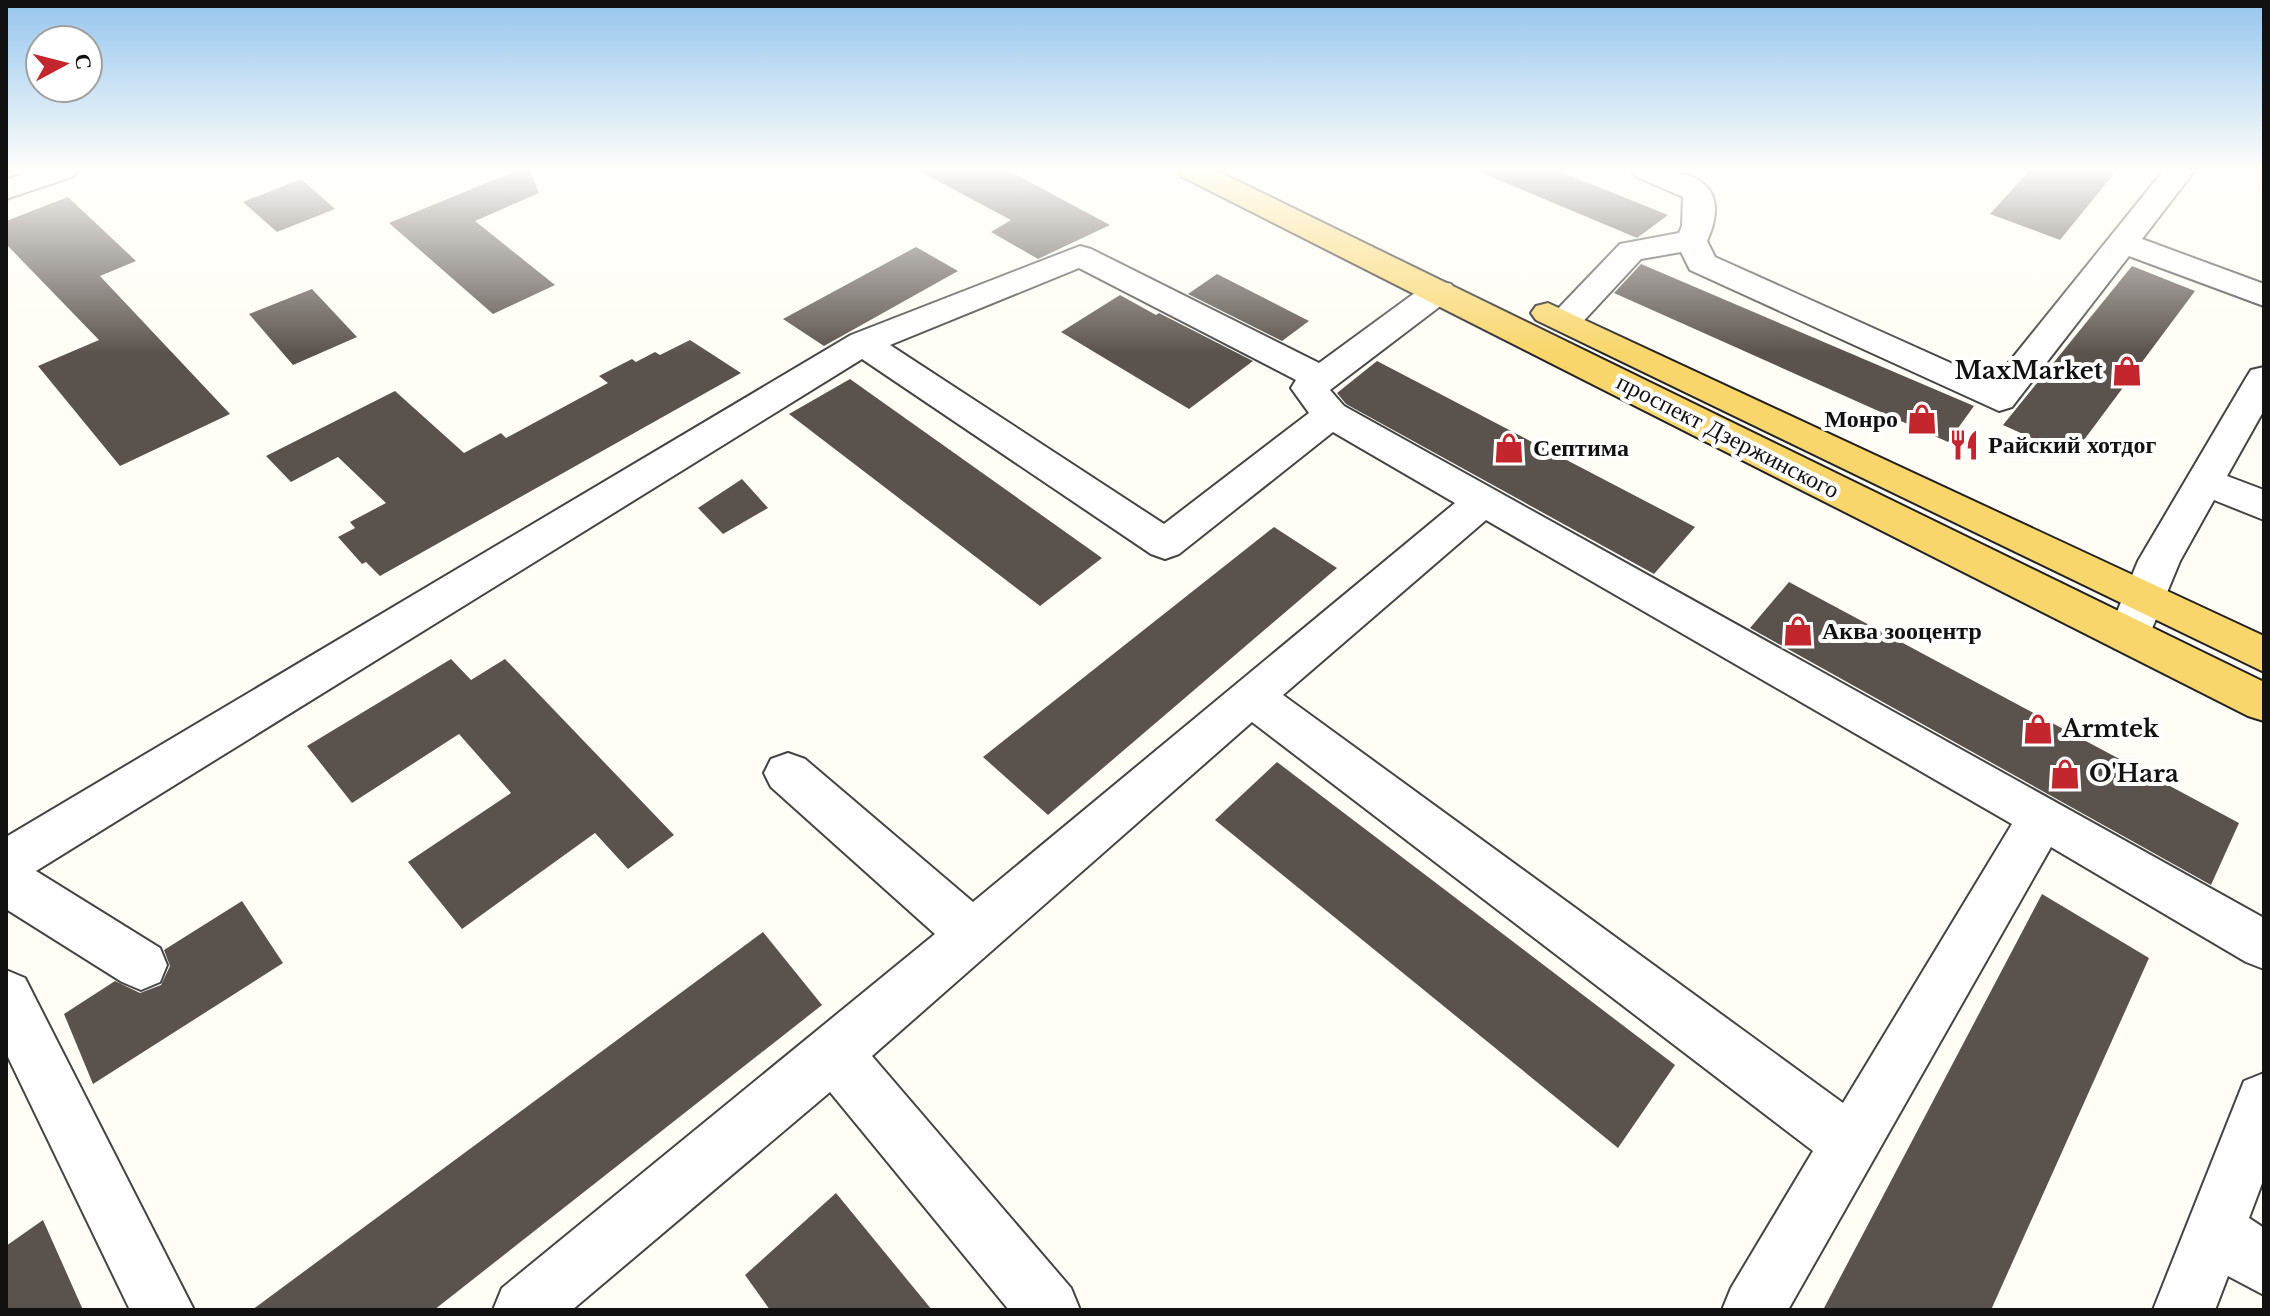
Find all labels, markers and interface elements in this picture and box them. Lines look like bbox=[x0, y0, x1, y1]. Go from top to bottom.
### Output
north arrow bbox=[24, 24, 104, 104]
text: С bbox=[69, 52, 98, 71]
shop icon: MaxMarket bbox=[2110, 354, 2144, 388]
place label: MaxMarket bbox=[1954, 356, 2104, 385]
street label: проспект Дзержинского bbox=[1612, 367, 1844, 504]
shop icon: Монро bbox=[1905, 402, 1939, 436]
place label: Монро bbox=[1824, 404, 1898, 433]
restaurant icon: Райский хотдог bbox=[1947, 428, 1981, 462]
place label: Райский хотдог bbox=[1988, 430, 2156, 459]
shop icon: Септима bbox=[1492, 431, 1526, 465]
place label: Септима bbox=[1533, 433, 1629, 462]
shop icon: Аква зооцентр bbox=[1781, 614, 1815, 648]
place label: Аква зооцентр bbox=[1822, 616, 1982, 645]
shop icon: Armtek bbox=[2021, 712, 2055, 746]
place label: Armtek bbox=[2061, 714, 2160, 743]
shop icon: O'Hara bbox=[2048, 757, 2082, 791]
place label: O'Hara bbox=[2089, 759, 2179, 788]

